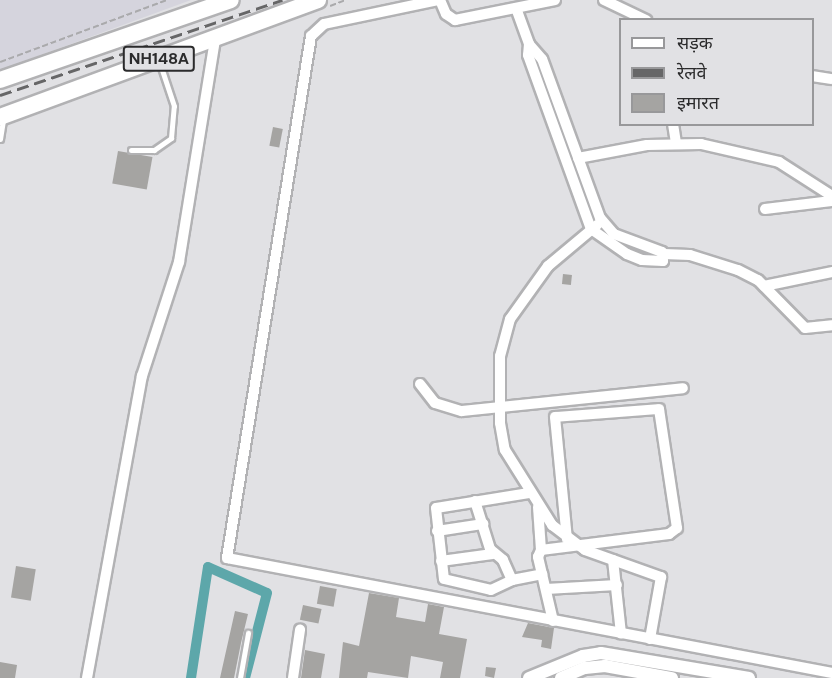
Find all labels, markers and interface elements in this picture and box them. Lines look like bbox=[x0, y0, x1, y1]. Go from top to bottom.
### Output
legend bbox=[619, 18, 814, 126]
text: सड़क bbox=[677, 31, 713, 55]
road number: NH148A bbox=[122, 46, 196, 72]
text: रेलवे bbox=[677, 61, 707, 85]
text: इमारत bbox=[677, 91, 719, 115]

